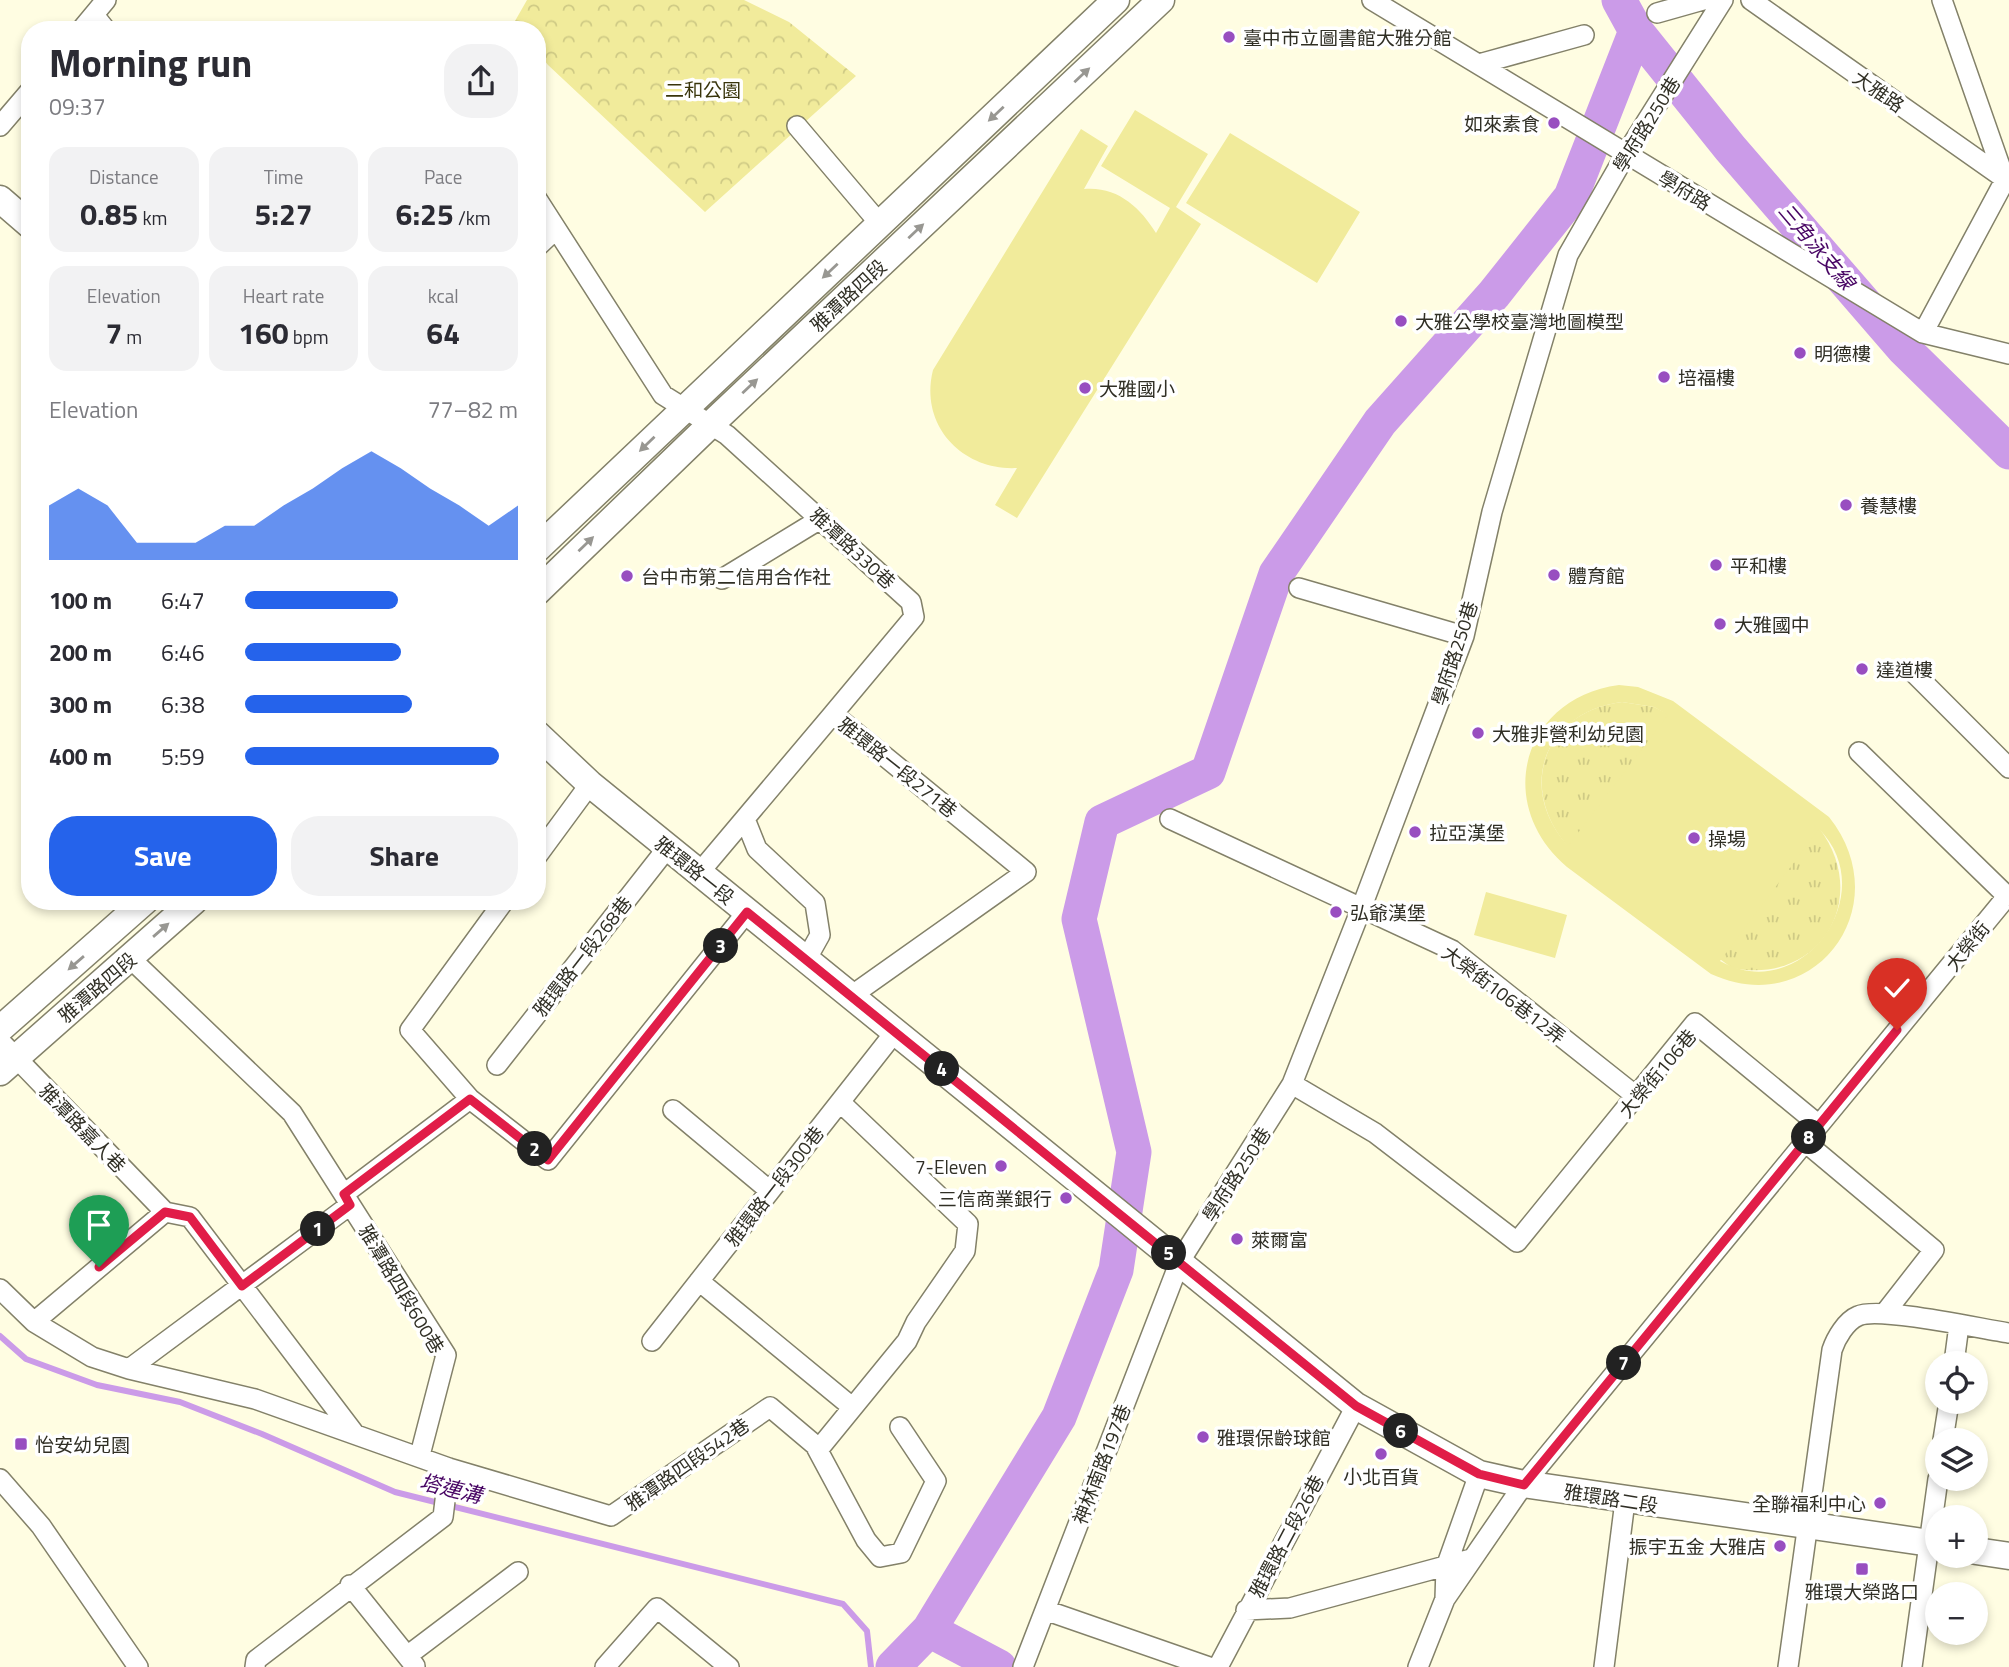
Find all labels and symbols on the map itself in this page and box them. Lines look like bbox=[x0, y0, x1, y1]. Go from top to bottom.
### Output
place label: 臺中市立圖書館大雅分館 bbox=[1243, 23, 1452, 52]
marker: 臺中市立圖書館大雅分館 bbox=[1221, 29, 1237, 45]
street label: 大雅路 bbox=[1847, 63, 1911, 119]
one-way arrow bbox=[1073, 67, 1090, 83]
street label: 學府路250巷 bbox=[1605, 71, 1687, 177]
park label: 二和公園 bbox=[665, 75, 741, 104]
one-way arrow bbox=[987, 106, 1004, 123]
place label: 如來素食 bbox=[1464, 109, 1540, 138]
marker: 如來素食 bbox=[1546, 115, 1562, 131]
street label: 學府路 bbox=[1653, 163, 1717, 217]
water label: 三角泳支線 bbox=[1771, 195, 1864, 298]
one-way arrow bbox=[907, 223, 924, 239]
street label: 雅潭路四段 bbox=[803, 252, 893, 338]
one-way arrow bbox=[822, 262, 839, 278]
place label: 大雅公學校臺灣地圖模型 bbox=[1415, 307, 1624, 336]
marker: 大雅公學校臺灣地圖模型 bbox=[1393, 313, 1409, 329]
place label: 明德樓 bbox=[1814, 339, 1871, 368]
marker: 明德樓 bbox=[1792, 345, 1808, 361]
place label: 培福樓 bbox=[1678, 363, 1735, 392]
marker: 培福樓 bbox=[1656, 369, 1672, 385]
place label: 大雅國小 bbox=[1099, 374, 1175, 403]
one-way arrow bbox=[741, 379, 758, 395]
marker: 大雅國小 bbox=[1077, 380, 1093, 396]
one-way arrow bbox=[639, 435, 656, 451]
place label: 養慧樓 bbox=[1860, 491, 1917, 520]
marker: 養慧樓 bbox=[1838, 497, 1854, 513]
street label: 雅潭路330巷 bbox=[804, 501, 902, 595]
one-way arrow bbox=[577, 537, 594, 553]
place label: 平和樓 bbox=[1730, 551, 1787, 580]
marker: 平和樓 bbox=[1708, 557, 1724, 573]
place label: 體育館 bbox=[1568, 561, 1625, 590]
place label: 台中市第二信用合作社 bbox=[641, 562, 831, 591]
marker: 體育館 bbox=[1546, 567, 1562, 583]
marker: 台中市第二信用合作社 bbox=[619, 568, 635, 584]
street label: 學府路250巷 bbox=[1424, 597, 1484, 709]
place label: 大雅國中 bbox=[1734, 610, 1810, 639]
marker: 大雅國中 bbox=[1712, 616, 1728, 632]
place label: 達道樓 bbox=[1876, 655, 1933, 684]
marker: 達道樓 bbox=[1854, 661, 1870, 677]
street label: 雅環路一段271巷 bbox=[832, 710, 964, 824]
place label: 大雅非營利幼兒園 bbox=[1492, 719, 1644, 748]
marker: 大雅非營利幼兒園 bbox=[1470, 725, 1486, 741]
place label: 拉亞漢堡 bbox=[1429, 818, 1505, 847]
marker: 拉亞漢堡 bbox=[1407, 824, 1423, 840]
place label: 操場 bbox=[1708, 824, 1746, 853]
street label: 雅環路一段 bbox=[649, 829, 741, 911]
marker: 操場 bbox=[1686, 830, 1702, 846]
street label: 雅環路一段268巷 bbox=[526, 890, 638, 1022]
place label: 弘爺漢堡 bbox=[1350, 898, 1426, 927]
marker: 弘爺漢堡 bbox=[1328, 904, 1344, 920]
street label: 大榮街 bbox=[1938, 915, 1996, 977]
one-way arrow bbox=[152, 922, 170, 938]
pin: 3 bbox=[704, 928, 738, 964]
street label: 大榮街106巷12弄 bbox=[1436, 938, 1572, 1050]
street label: 雅潭路四段 bbox=[52, 945, 142, 1029]
one-way arrow bbox=[68, 954, 85, 970]
pin bbox=[1867, 958, 1927, 1030]
street label: 大榮街106巷 bbox=[1611, 1022, 1703, 1124]
pin: 4 bbox=[925, 1052, 960, 1086]
street label: 雅潭路嘉人巷 bbox=[33, 1077, 133, 1179]
street label: 雅環路一段300巷 bbox=[718, 1120, 830, 1252]
pin: 8 bbox=[1792, 1120, 1826, 1154]
street label: 學府路250巷 bbox=[1194, 1121, 1278, 1227]
pin: 2 bbox=[518, 1132, 552, 1166]
place label: 7-Eleven bbox=[915, 1152, 987, 1181]
marker: 7-Eleven bbox=[993, 1158, 1009, 1174]
place label: 三信商業銀行 bbox=[938, 1184, 1052, 1213]
marker: 三信商業銀行 bbox=[1058, 1190, 1074, 1206]
pin bbox=[69, 1195, 129, 1267]
pin: 1 bbox=[300, 1212, 336, 1246]
street label: 雅潭路四段600巷 bbox=[352, 1219, 452, 1359]
place label: 萊爾富 bbox=[1251, 1225, 1308, 1254]
marker: 萊爾富 bbox=[1229, 1231, 1245, 1247]
pin: 5 bbox=[1152, 1236, 1186, 1270]
pin: 7 bbox=[1606, 1346, 1642, 1380]
street label: 神林南路197巷 bbox=[1065, 1400, 1137, 1528]
street label: 雅潭路四段542巷 bbox=[619, 1410, 755, 1518]
pin: 6 bbox=[1384, 1414, 1418, 1448]
place label: 雅環保齡球館 bbox=[1217, 1423, 1331, 1452]
marker: 雅環保齡球館 bbox=[1195, 1429, 1211, 1445]
place label: 怡安幼兒園 bbox=[35, 1430, 130, 1459]
marker: 怡安幼兒園 bbox=[13, 1436, 29, 1452]
marker: 小北百貨 bbox=[1373, 1446, 1389, 1462]
place label: 小北百貨 bbox=[1343, 1462, 1419, 1491]
water label: 塔連溝 bbox=[417, 1465, 488, 1512]
street label: 雅環路二段26巷 bbox=[1241, 1469, 1331, 1603]
street label: 雅環路二段 bbox=[1562, 1476, 1660, 1520]
place label: 全聯福利中心 bbox=[1752, 1489, 1866, 1518]
marker: 全聯福利中心 bbox=[1872, 1495, 1888, 1511]
place label: 振宇五金 大雅店 bbox=[1629, 1532, 1766, 1561]
marker: 振宇五金 大雅店 bbox=[1772, 1538, 1788, 1554]
marker: 雅環大榮路口 bbox=[1854, 1561, 1870, 1577]
place label: 雅環大榮路口 bbox=[1805, 1577, 1919, 1606]

